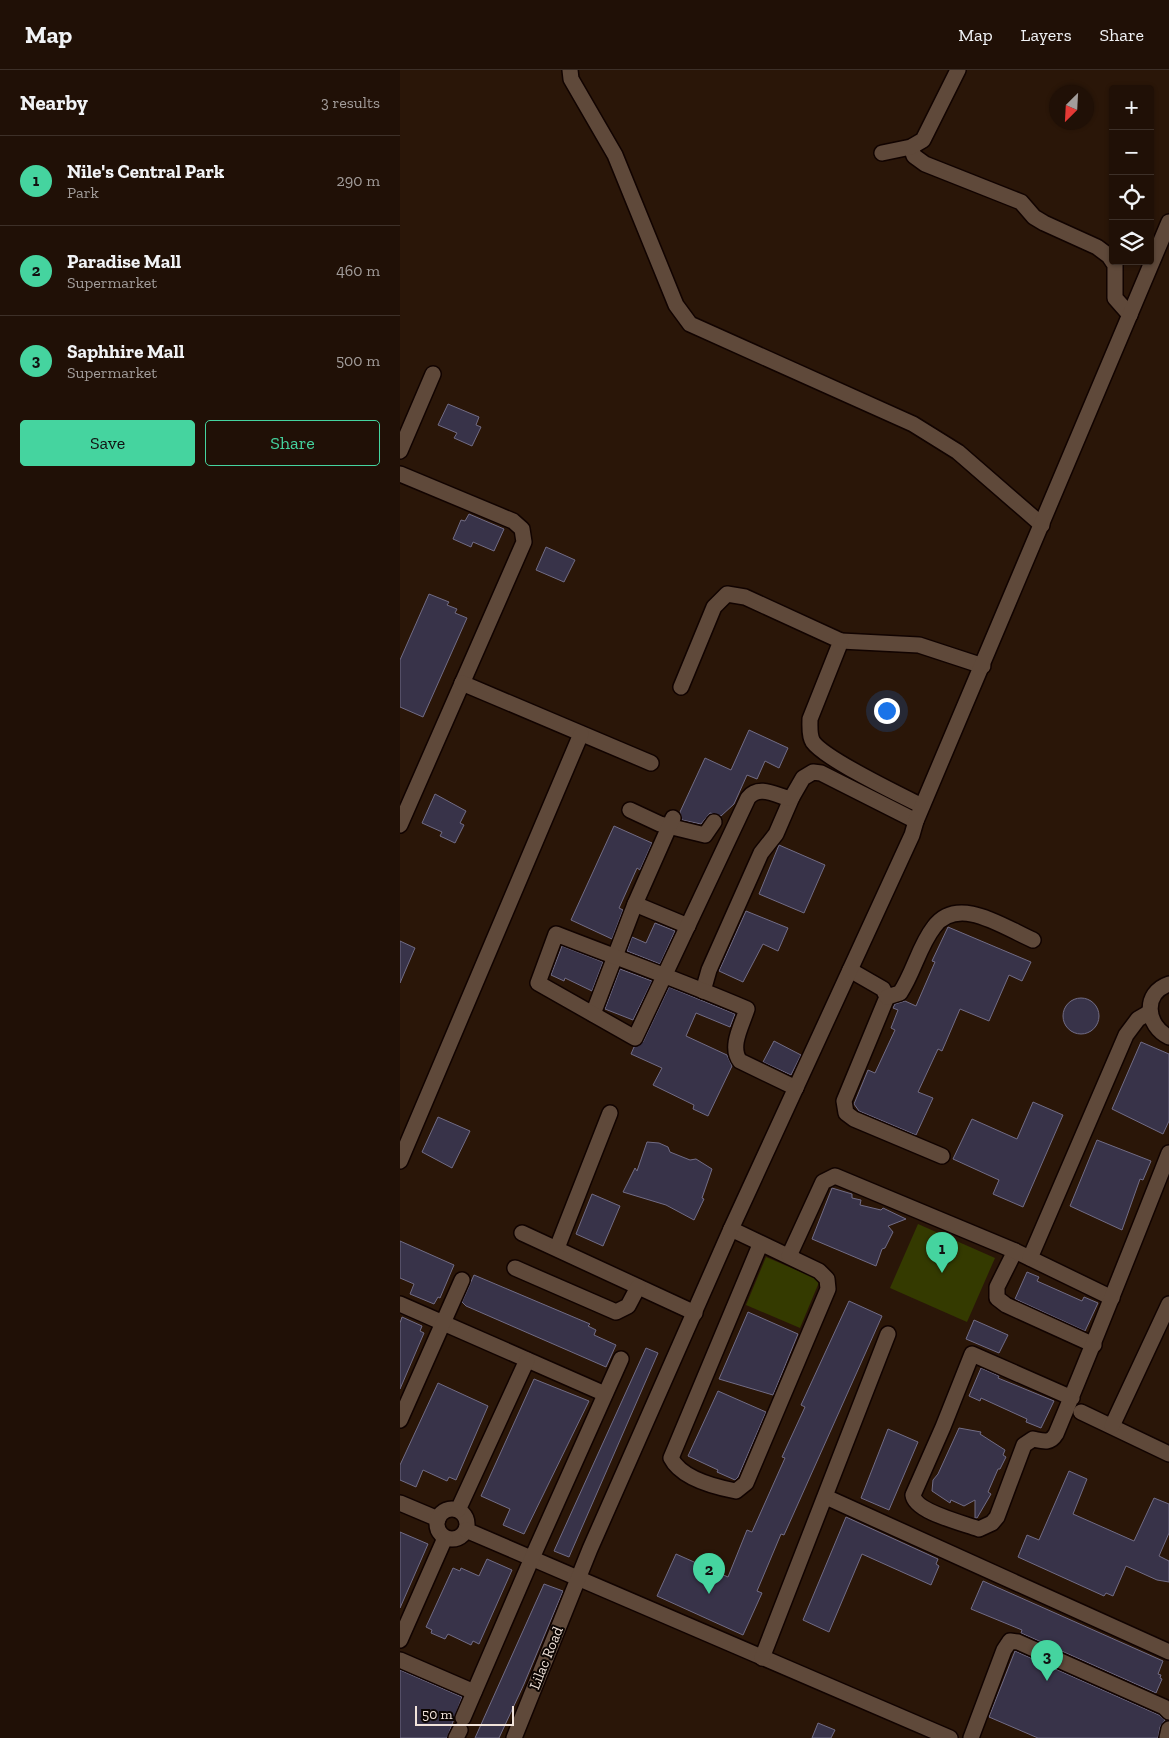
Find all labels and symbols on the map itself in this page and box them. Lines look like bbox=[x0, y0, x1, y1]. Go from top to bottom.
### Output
north arrow bbox=[1049, 85, 1094, 130]
your location bbox=[874, 698, 900, 724]
pin: 1 bbox=[926, 1232, 958, 1273]
pin: 2 bbox=[693, 1553, 725, 1594]
street label: Lilac Road bbox=[525, 1623, 567, 1692]
pin: 3 bbox=[1031, 1640, 1063, 1681]
scale bar bbox=[415, 1703, 514, 1726]

